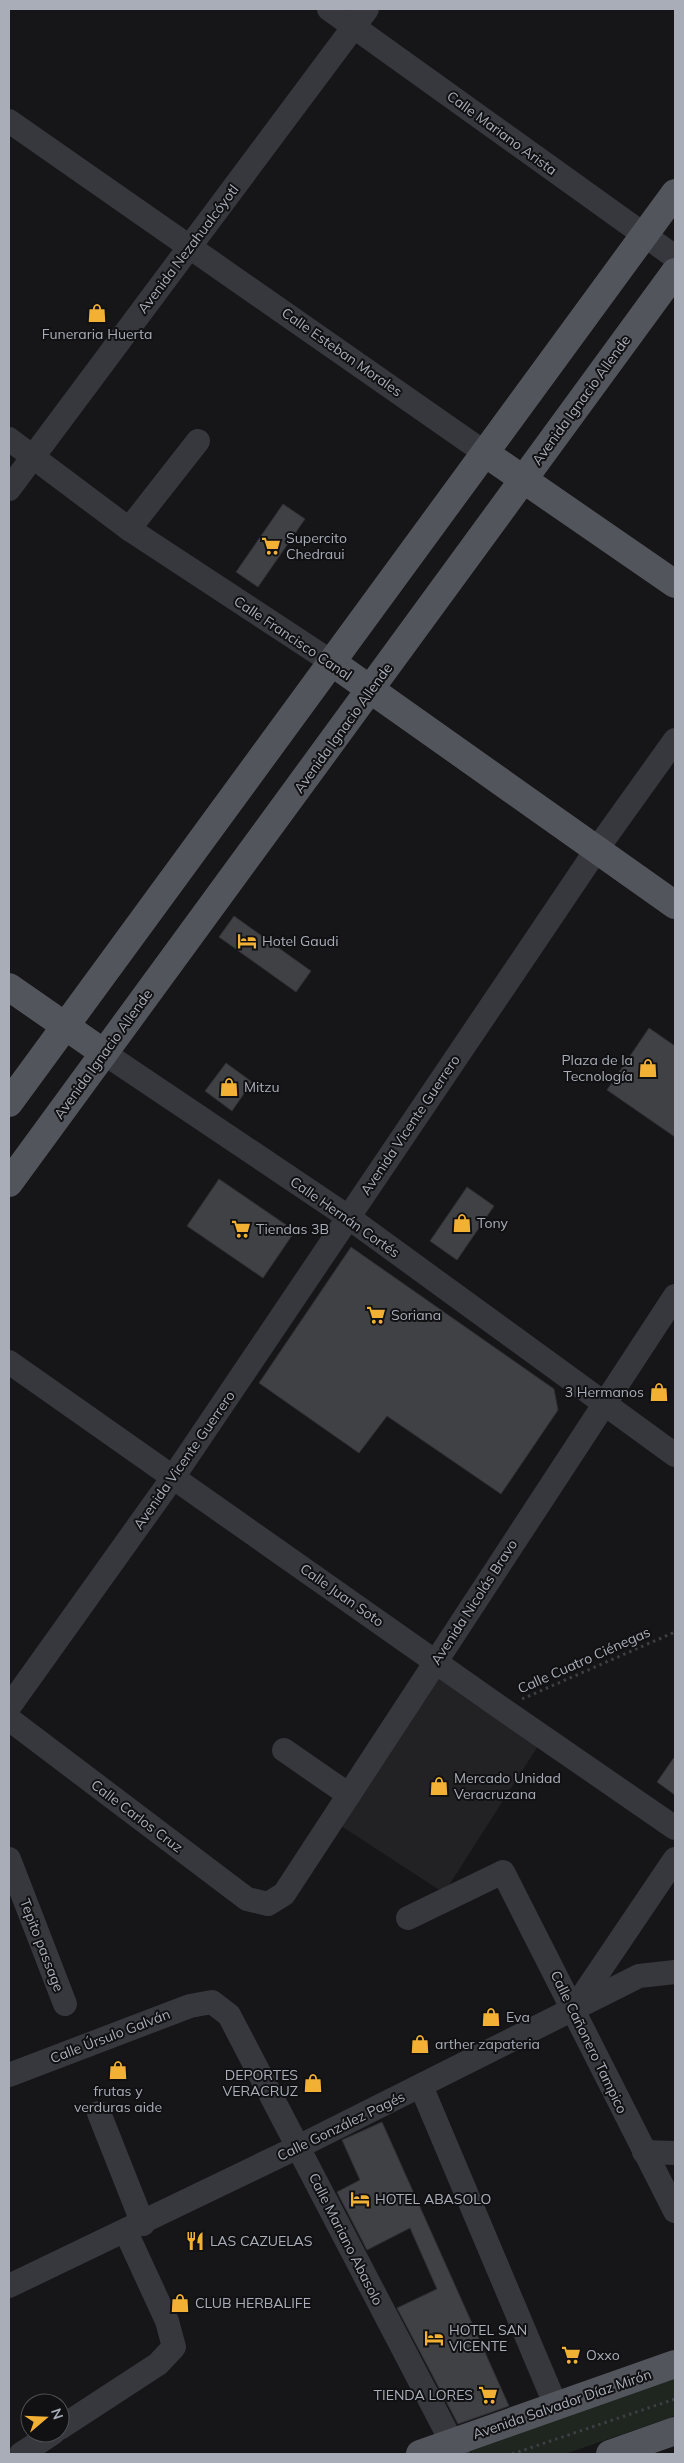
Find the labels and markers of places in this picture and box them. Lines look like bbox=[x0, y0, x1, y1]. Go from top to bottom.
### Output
shop icon: Funeraria Huerta bbox=[86, 302, 108, 324]
place label: Funeraria Huerta bbox=[42, 325, 152, 343]
place label: Supercito Chedraui bbox=[286, 529, 347, 563]
supermarket icon: Supercito Chedraui bbox=[260, 535, 282, 557]
hotel icon: Hotel Gaudi bbox=[236, 930, 258, 952]
place label: Hotel Gaudi bbox=[262, 932, 339, 950]
place label: Plaza de la Tecnología bbox=[562, 1051, 633, 1085]
shop icon: Plaza de la Tecnología bbox=[637, 1057, 659, 1079]
shop icon: Mitzu bbox=[218, 1076, 240, 1098]
place label: Mitzu bbox=[244, 1078, 280, 1096]
shop icon: Tony bbox=[451, 1212, 473, 1234]
place label: Tony bbox=[477, 1214, 509, 1232]
supermarket icon: Tiendas 3B bbox=[230, 1218, 252, 1240]
place label: Tiendas 3B bbox=[256, 1220, 329, 1238]
supermarket icon: Soriana bbox=[365, 1304, 387, 1326]
place label: Soriana bbox=[391, 1306, 441, 1324]
shop icon: 3 Hermanos bbox=[648, 1381, 670, 1403]
place label: 3 Hermanos bbox=[565, 1383, 644, 1401]
place label: Mercado Unidad Veracruzana bbox=[454, 1769, 561, 1803]
shop icon: Mercado Unidad Veracruzana bbox=[428, 1775, 450, 1797]
shop icon: Eva bbox=[480, 2006, 502, 2028]
place label: Eva bbox=[506, 2008, 530, 2026]
shop icon: arther zapateria bbox=[409, 2033, 431, 2055]
place label: arther zapateria bbox=[435, 2035, 540, 2053]
shop icon: frutas y verduras aide bbox=[107, 2059, 129, 2081]
place label: DEPORTES VERACRUZ bbox=[223, 2066, 298, 2100]
shop icon: DEPORTES VERACRUZ bbox=[302, 2072, 324, 2094]
place label: frutas y verduras aide bbox=[74, 2082, 162, 2116]
hotel icon: HOTEL ABASOLO bbox=[349, 2188, 371, 2210]
place label: HOTEL ABASOLO bbox=[375, 2190, 491, 2208]
restaurant icon: LAS CAZUELAS bbox=[184, 2230, 206, 2252]
place label: LAS CAZUELAS bbox=[210, 2232, 313, 2250]
shop icon: CLUB HERBALIFE bbox=[169, 2292, 191, 2314]
place label: CLUB HERBALIFE bbox=[195, 2294, 311, 2312]
place label: HOTEL SAN VICENTE bbox=[449, 2321, 527, 2355]
hotel icon: HOTEL SAN VICENTE bbox=[423, 2327, 445, 2349]
supermarket icon: Oxxo bbox=[560, 2344, 582, 2366]
place label: Oxxo bbox=[586, 2346, 620, 2364]
supermarket icon: TIENDA LORES bbox=[477, 2384, 499, 2406]
place label: TIENDA LORES bbox=[374, 2386, 473, 2404]

